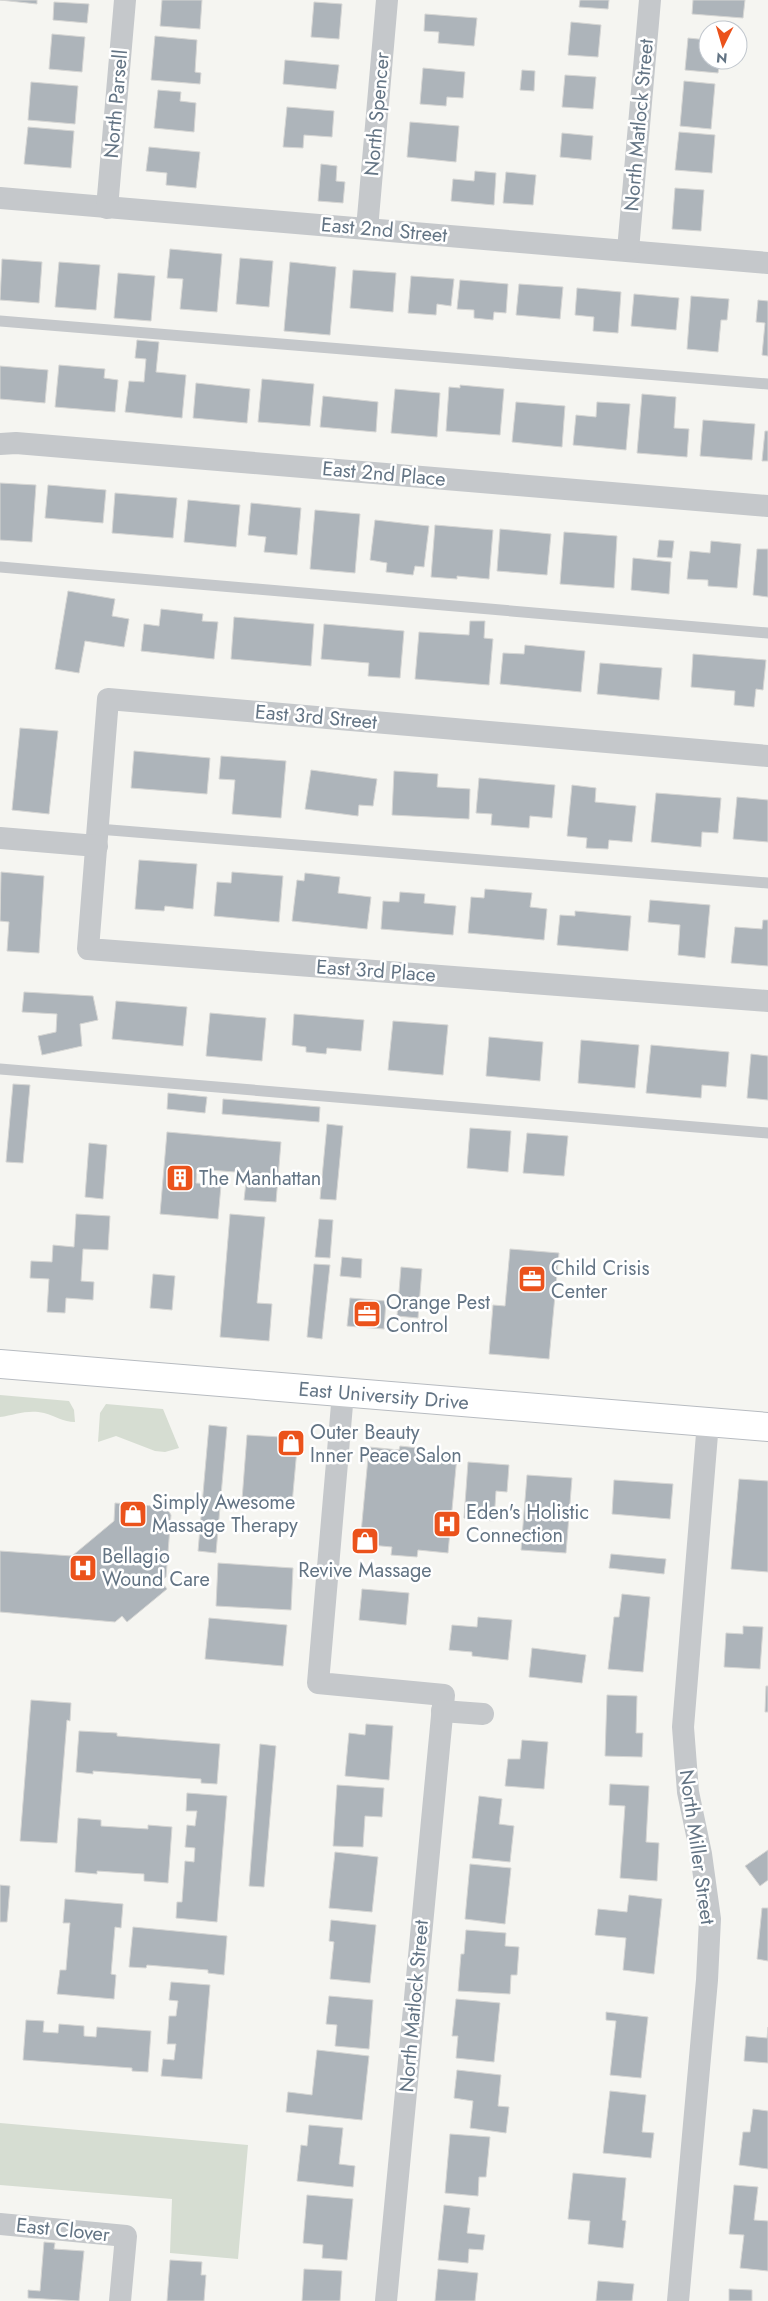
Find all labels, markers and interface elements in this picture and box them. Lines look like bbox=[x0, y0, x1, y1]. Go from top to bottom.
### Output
north arrow bbox=[698, 20, 748, 70]
street label: North Matlock Street bbox=[617, 37, 661, 212]
street label: North Parsell bbox=[97, 48, 135, 160]
text: N bbox=[715, 48, 728, 68]
street label: North Spencer bbox=[357, 51, 397, 177]
street label: East 2nd Street bbox=[320, 210, 448, 250]
street label: East 2nd Place bbox=[321, 454, 447, 494]
street label: East 3rd Street bbox=[254, 697, 378, 737]
street label: East 3rd Place bbox=[315, 952, 437, 990]
building icon: The Manhattan bbox=[165, 1163, 195, 1193]
place label: The Manhattan bbox=[199, 1164, 321, 1193]
place label: Child Crisis Center bbox=[551, 1254, 649, 1306]
office icon: Child Crisis Center bbox=[517, 1264, 547, 1294]
place label: Orange Pest Control bbox=[386, 1288, 490, 1340]
office icon: Orange Pest Control bbox=[352, 1299, 382, 1329]
street label: East University Drive bbox=[297, 1374, 470, 1417]
place label: Outer Beauty Inner Peace Salon bbox=[310, 1418, 462, 1470]
shop icon: Outer Beauty Inner Peace Salon bbox=[276, 1428, 306, 1458]
place label: Simply Awesome Massage Therapy bbox=[152, 1488, 298, 1540]
place label: Eden's Holistic Connection bbox=[466, 1498, 589, 1550]
shop icon: Simply Awesome Massage Therapy bbox=[118, 1499, 148, 1529]
hospital icon: Eden's Holistic Connection bbox=[432, 1509, 462, 1539]
shop icon: Revive Massage bbox=[350, 1526, 380, 1556]
place label: Bellagio Wound Care bbox=[102, 1542, 210, 1594]
hospital icon: Bellagio Wound Care bbox=[68, 1553, 98, 1583]
place label: Revive Massage bbox=[298, 1556, 432, 1585]
street label: North Miller Street bbox=[672, 1768, 722, 1926]
street label: North Matlock Street bbox=[392, 1918, 436, 2093]
street label: East Clover bbox=[15, 2211, 111, 2249]

